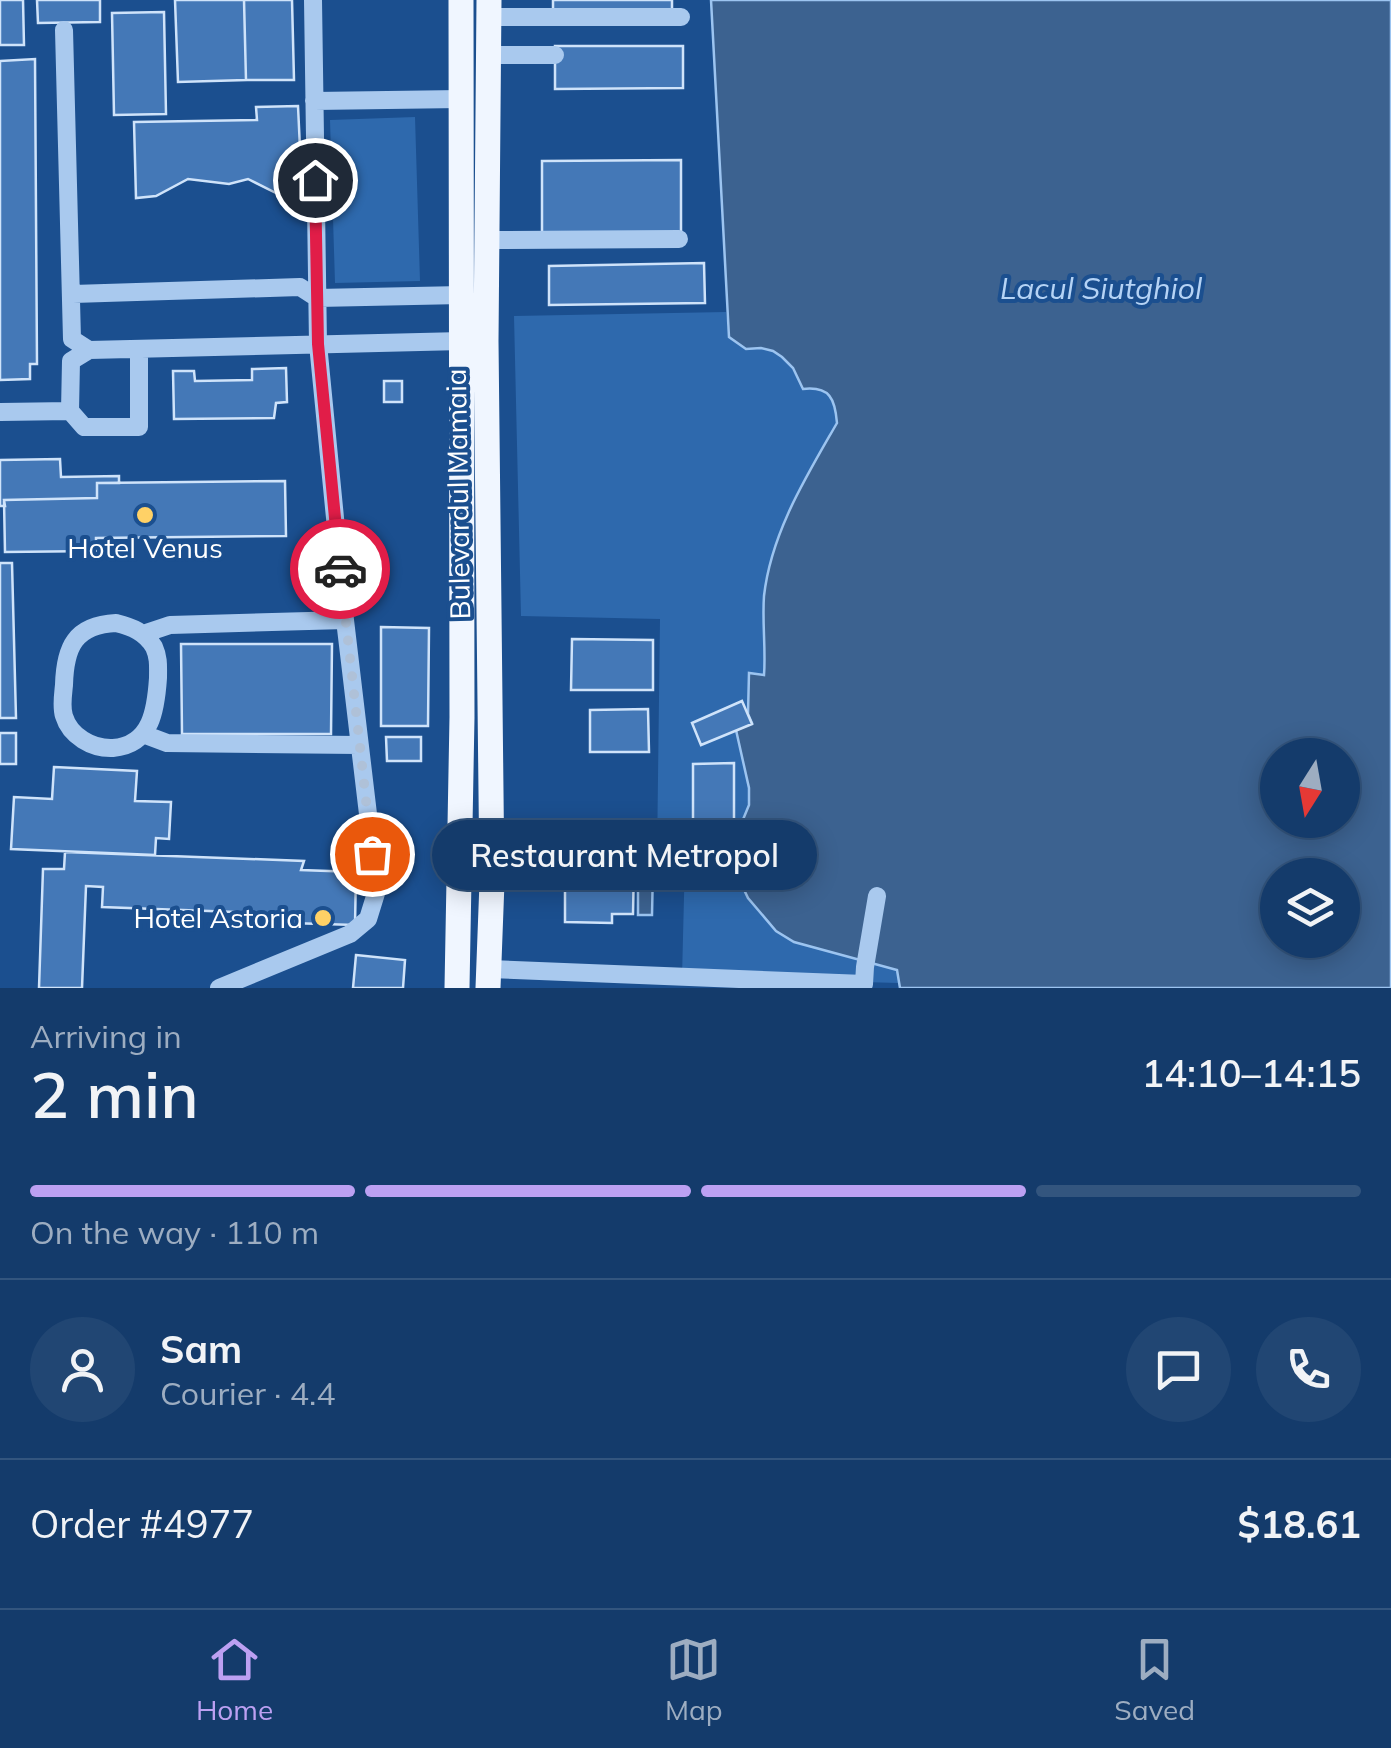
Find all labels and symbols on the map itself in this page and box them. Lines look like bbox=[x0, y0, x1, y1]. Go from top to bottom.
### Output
pin bbox=[273, 138, 358, 223]
water label: Lacul Siutghiol bbox=[1000, 269, 1203, 307]
street label: Bulevardul Mamaia bbox=[438, 368, 477, 620]
marker: Hotel Venus bbox=[134, 504, 156, 526]
courier bbox=[290, 519, 390, 619]
place label: Hotel Venus bbox=[67, 530, 223, 565]
north arrow bbox=[1260, 738, 1360, 838]
pin bbox=[330, 812, 415, 897]
callout: Restaurant Metropol bbox=[432, 819, 817, 889]
place label: Hotel Astoria bbox=[133, 900, 303, 935]
marker: Hotel Astoria bbox=[312, 907, 334, 929]

